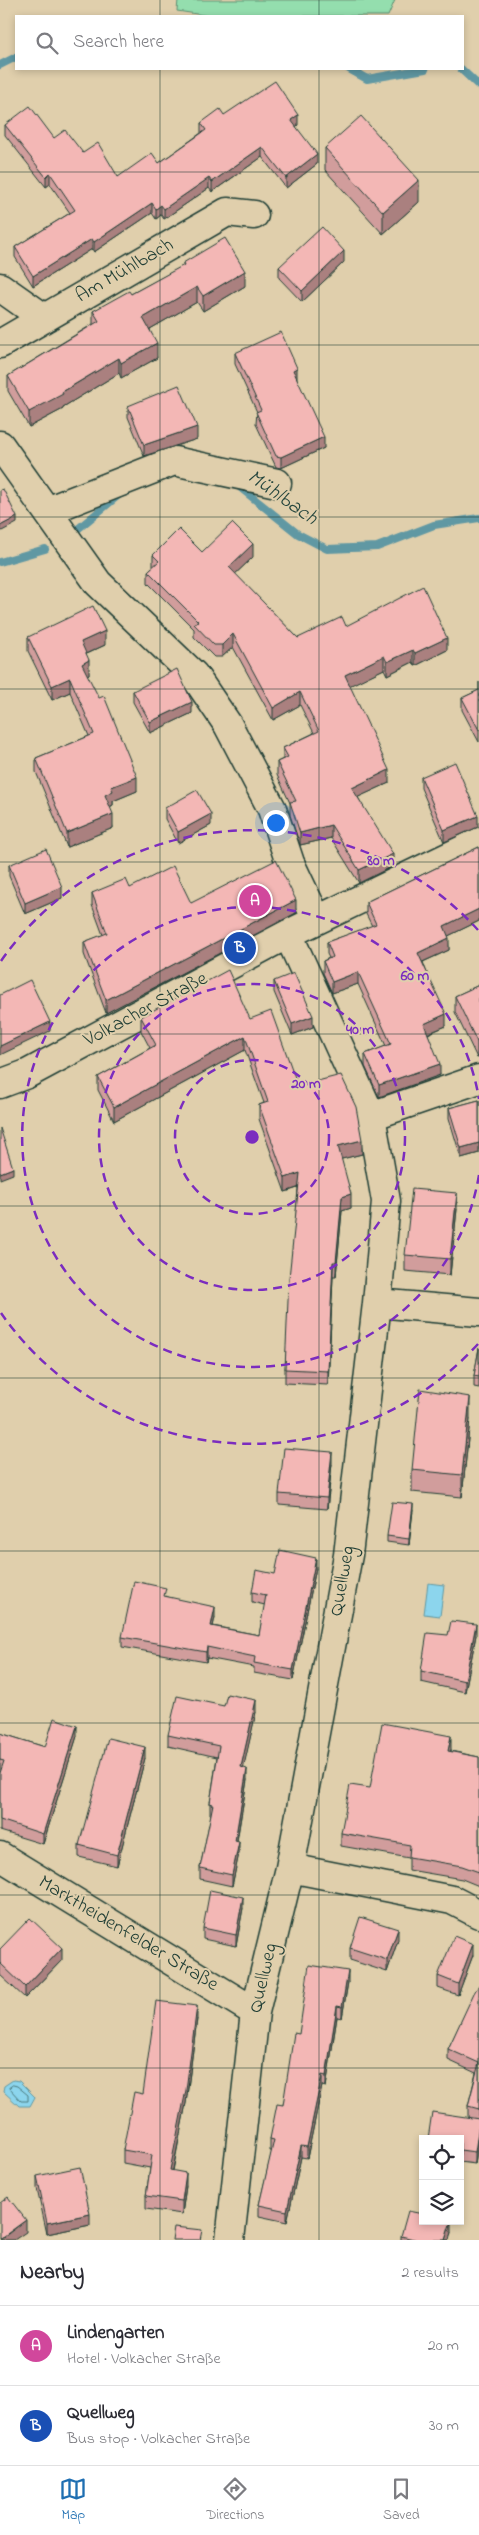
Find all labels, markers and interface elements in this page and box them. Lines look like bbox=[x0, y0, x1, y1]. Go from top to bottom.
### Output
search box bbox=[15, 15, 464, 70]
icon: search bbox=[33, 29, 61, 57]
text: Search here bbox=[73, 29, 164, 56]
street label: Am Mühlbach bbox=[71, 231, 179, 311]
water label: Mühlbach bbox=[241, 463, 324, 534]
your location bbox=[263, 810, 289, 836]
text: 80 m bbox=[366, 850, 395, 872]
pin: A bbox=[239, 882, 271, 920]
pin: B bbox=[224, 929, 256, 967]
street label: Volkacher Straße bbox=[78, 965, 213, 1055]
text: 60 m bbox=[400, 965, 430, 987]
text: 40 m bbox=[345, 1019, 374, 1041]
text: 20 m bbox=[290, 1073, 321, 1095]
centre of rings bbox=[243, 1128, 261, 1146]
street label: Quellweg bbox=[323, 1544, 364, 1619]
street label: Marktheidenfelder Straße bbox=[32, 1869, 224, 1999]
street label: Quellweg bbox=[242, 1940, 287, 2016]
map controls bbox=[419, 2135, 464, 2225]
button: locate bbox=[419, 2135, 464, 2180]
button: layers bbox=[419, 2180, 464, 2225]
text: Nearby bbox=[20, 2258, 84, 2288]
text: 2 results bbox=[401, 2261, 459, 2285]
text: Lindengarten bbox=[67, 2320, 164, 2347]
text: A bbox=[31, 2334, 41, 2358]
text: 20 m bbox=[428, 2334, 459, 2358]
text: Hotel · Volkacher Straße bbox=[67, 2347, 221, 2371]
text: Quellweg bbox=[67, 2400, 134, 2427]
text: B bbox=[31, 2414, 41, 2438]
text: 30 m bbox=[429, 2414, 459, 2438]
text: Bus stop · Volkacher Straße bbox=[67, 2427, 250, 2451]
tab: Map bbox=[59, 2475, 87, 2526]
tab: Directions bbox=[206, 2475, 264, 2526]
tab: Saved bbox=[383, 2475, 420, 2526]

